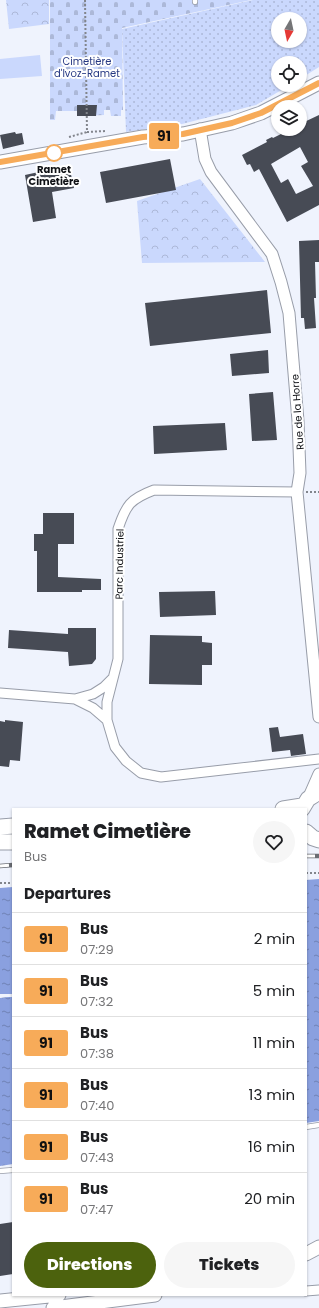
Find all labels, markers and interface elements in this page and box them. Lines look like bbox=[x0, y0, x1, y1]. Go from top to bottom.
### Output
north arrow bbox=[271, 12, 307, 48]
map controls bbox=[271, 12, 307, 136]
park label: Cimetière d'Ivoz-Ramet bbox=[54, 54, 120, 81]
button: locate bbox=[271, 56, 307, 92]
button: layers bbox=[271, 100, 307, 136]
line badge: 91 bbox=[146, 123, 182, 149]
text: 91 bbox=[157, 126, 171, 146]
marker: Ramet Cimetière bbox=[45, 144, 63, 162]
place label: Ramet Cimetière bbox=[29, 162, 79, 189]
street label: Rue de la Horre bbox=[287, 374, 308, 450]
street label: Parc Industriel bbox=[111, 529, 128, 600]
text: Ramet Cimetière bbox=[24, 818, 191, 845]
button: heart bbox=[253, 821, 295, 863]
text: Bus bbox=[24, 847, 47, 866]
text: Departures bbox=[24, 883, 111, 904]
text: Bus bbox=[80, 918, 108, 939]
text: 2 min bbox=[254, 928, 295, 949]
text: 91 bbox=[39, 929, 53, 949]
text: 07:29 bbox=[80, 940, 114, 959]
text: Bus bbox=[80, 970, 108, 991]
text: 5 min bbox=[253, 980, 295, 1001]
text: 91 bbox=[39, 981, 53, 1001]
text: 07:32 bbox=[80, 992, 113, 1011]
text: Bus bbox=[80, 1022, 108, 1043]
text: 11 min bbox=[253, 1032, 295, 1053]
text: 91 bbox=[39, 1033, 53, 1053]
text: 07:38 bbox=[80, 1044, 114, 1063]
text: Bus bbox=[80, 1074, 108, 1095]
text: 13 min bbox=[249, 1084, 295, 1105]
text: 91 bbox=[39, 1085, 53, 1105]
text: 07:40 bbox=[80, 1096, 114, 1115]
text: Bus bbox=[80, 1126, 108, 1147]
text: 16 min bbox=[248, 1136, 295, 1157]
text: 91 bbox=[39, 1137, 53, 1157]
text: 07:43 bbox=[80, 1148, 114, 1167]
text: Bus bbox=[80, 1178, 108, 1199]
text: 20 min bbox=[244, 1188, 295, 1209]
text: 91 bbox=[39, 1189, 53, 1209]
text: 07:47 bbox=[80, 1200, 113, 1219]
button: Directions bbox=[24, 1242, 156, 1288]
button: Tickets bbox=[164, 1242, 295, 1288]

